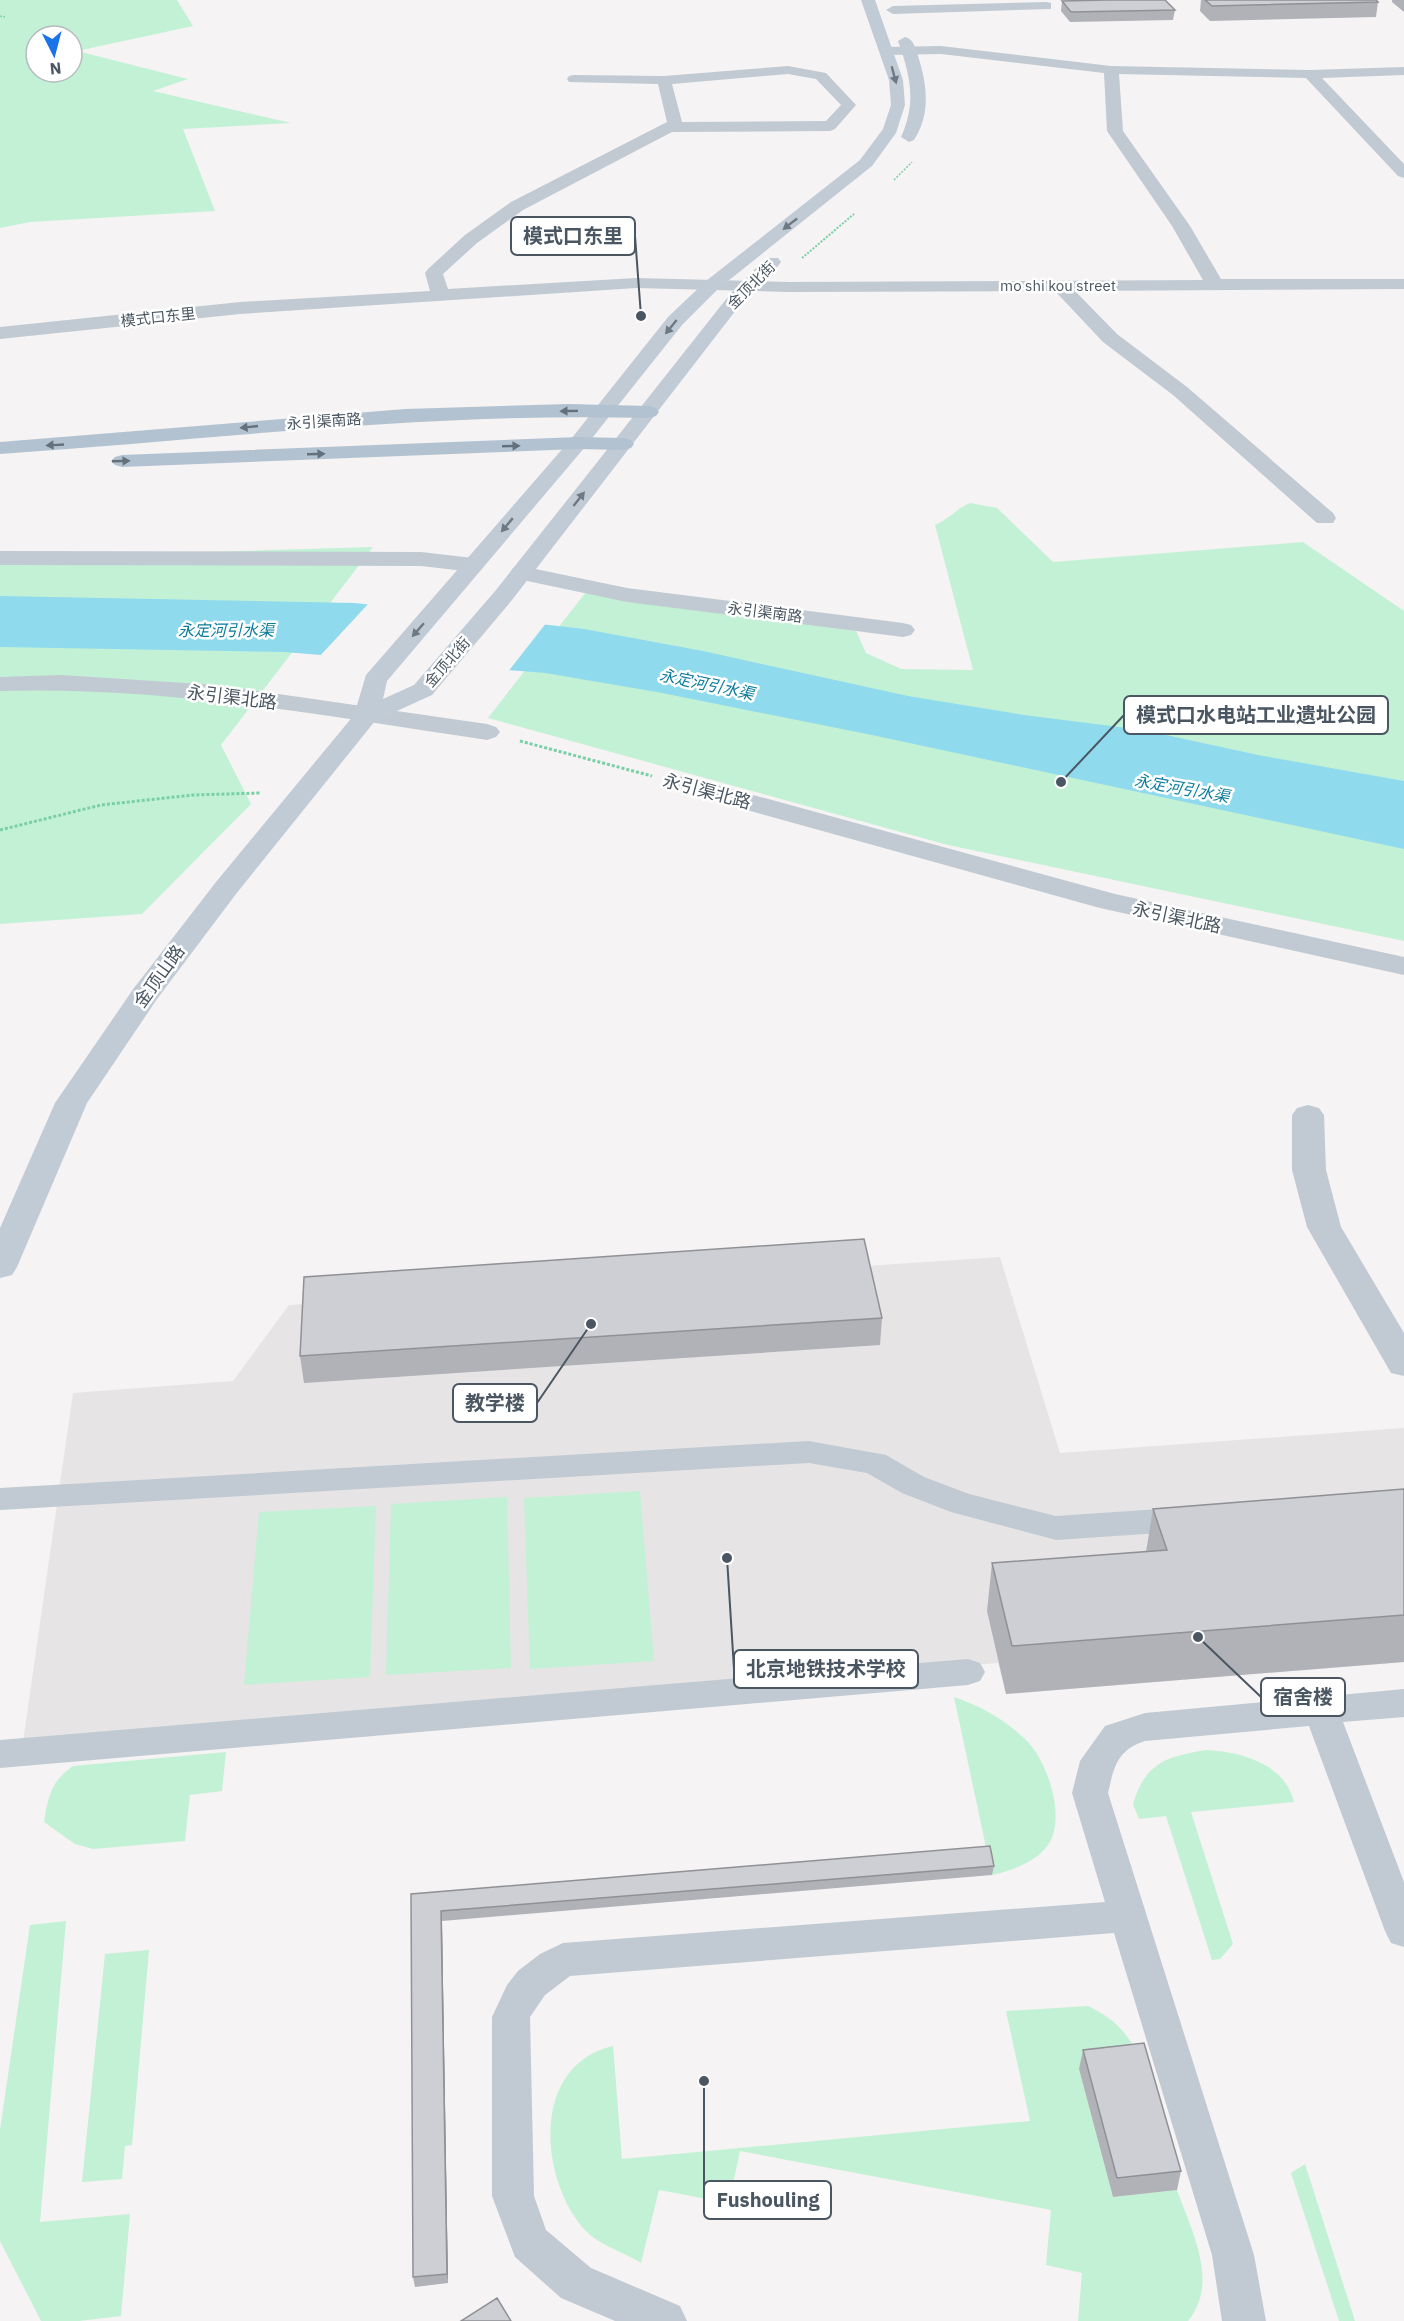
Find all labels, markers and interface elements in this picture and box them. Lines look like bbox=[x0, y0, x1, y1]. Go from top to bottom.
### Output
north arrow bbox=[24, 24, 84, 84]
text: N bbox=[49, 58, 62, 79]
one-way arrow bbox=[889, 66, 899, 84]
callout: 模式口东里 bbox=[511, 217, 635, 255]
one-way arrow bbox=[783, 217, 798, 229]
text: 模式口东里 bbox=[523, 222, 623, 249]
street label: 金顶北街 bbox=[723, 257, 779, 313]
street label: mo shi kou street bbox=[1000, 276, 1116, 295]
street label: 模式口东里 bbox=[120, 304, 196, 330]
one-way arrow bbox=[666, 319, 678, 334]
one-way arrow bbox=[560, 406, 579, 415]
street label: 永引渠南路 bbox=[286, 409, 362, 433]
one-way arrow bbox=[239, 422, 258, 432]
one-way arrow bbox=[45, 441, 64, 450]
one-way arrow bbox=[502, 442, 521, 451]
one-way arrow bbox=[307, 449, 326, 458]
one-way arrow bbox=[112, 456, 131, 466]
one-way arrow bbox=[572, 492, 584, 507]
one-way arrow bbox=[501, 517, 514, 532]
street label: 永引渠南路 bbox=[727, 598, 803, 626]
water label: 永定河引水渠 bbox=[178, 620, 276, 640]
one-way arrow bbox=[412, 622, 425, 638]
street label: 金顶北街 bbox=[420, 633, 474, 691]
water label: 永定河引水渠 bbox=[658, 664, 758, 704]
street label: 永引渠北路 bbox=[186, 680, 278, 714]
callout: 模式口水电站工业遗址公园 bbox=[1124, 696, 1388, 734]
text: 模式口水电站工业遗址公园 bbox=[1136, 701, 1376, 728]
street label: 永引渠北路 bbox=[661, 768, 753, 814]
water label: 永定河引水渠 bbox=[1133, 770, 1233, 807]
street label: 永引渠北路 bbox=[1131, 896, 1223, 938]
street label: 金顶山路 bbox=[129, 940, 189, 1012]
callout: 教学楼 bbox=[453, 1384, 537, 1422]
text: 教学楼 bbox=[465, 1389, 525, 1416]
callout: 北京地铁技术学校 bbox=[734, 1650, 918, 1688]
text: 北京地铁技术学校 bbox=[746, 1655, 906, 1682]
callout: 宿舍楼 bbox=[1261, 1678, 1345, 1716]
text: 宿舍楼 bbox=[1273, 1683, 1333, 1710]
callout: Fushouling bbox=[704, 2181, 831, 2219]
text: Fushouling bbox=[716, 2186, 820, 2213]

